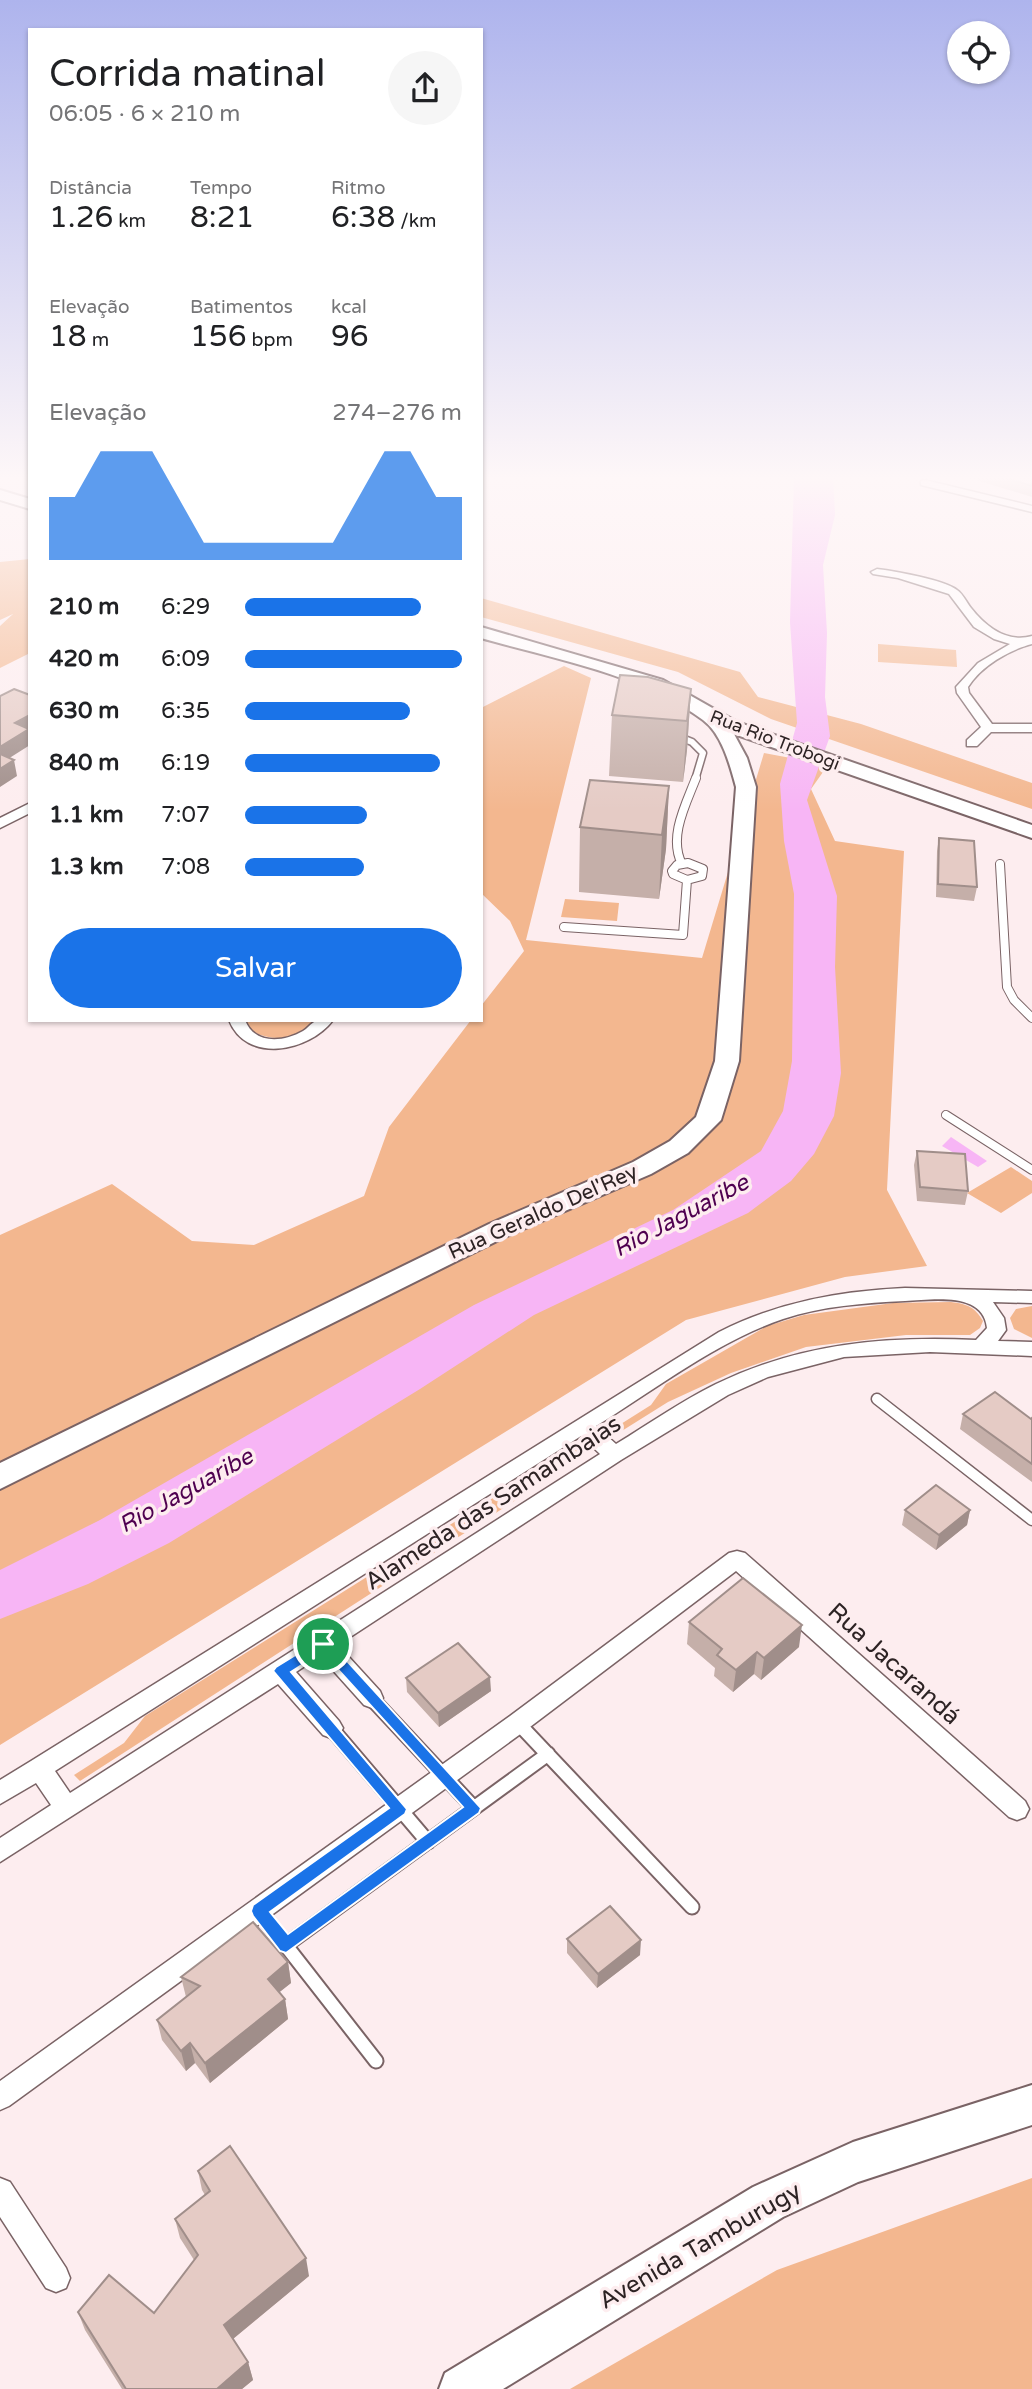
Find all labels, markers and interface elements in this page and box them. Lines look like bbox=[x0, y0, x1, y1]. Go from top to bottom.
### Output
map controls bbox=[947, 21, 1010, 84]
button: locate bbox=[947, 21, 1010, 84]
text: Corrida matinal bbox=[49, 51, 325, 97]
button: share bbox=[388, 51, 462, 125]
text: 06:05 · 6 × 210 m bbox=[49, 100, 240, 128]
text: Distância bbox=[49, 177, 132, 199]
text: Tempo bbox=[190, 177, 252, 199]
text: Ritmo bbox=[331, 177, 386, 199]
text: 1.26 bbox=[49, 199, 113, 236]
text: 8:21 bbox=[190, 199, 254, 236]
text: 6:38 bbox=[331, 199, 395, 236]
text: km bbox=[113, 210, 146, 232]
text: /km bbox=[395, 210, 436, 232]
text: Elevação bbox=[49, 296, 130, 318]
text: Batimentos bbox=[190, 296, 293, 318]
text: kcal bbox=[331, 296, 367, 318]
text: 18 bbox=[49, 318, 87, 355]
text: 156 bbox=[190, 318, 247, 355]
text: 96 bbox=[331, 318, 369, 355]
text: m bbox=[87, 329, 109, 351]
text: bpm bbox=[247, 329, 293, 351]
text: Elevação bbox=[49, 399, 146, 427]
text: 274–276 m bbox=[332, 399, 462, 427]
text: 210 m bbox=[49, 593, 119, 621]
text: 6:29 bbox=[161, 593, 210, 621]
text: 420 m bbox=[49, 645, 119, 673]
text: 6:09 bbox=[161, 645, 210, 673]
text: 630 m bbox=[49, 697, 119, 725]
text: 6:35 bbox=[161, 697, 210, 725]
street label: Rua Rio Trobogi bbox=[707, 705, 843, 775]
text: 840 m bbox=[49, 749, 119, 777]
text: 6:19 bbox=[161, 749, 210, 777]
text: 1.1 km bbox=[49, 801, 124, 829]
text: 7:07 bbox=[161, 801, 210, 829]
text: 1.3 km bbox=[49, 853, 124, 881]
text: 7:08 bbox=[161, 853, 210, 881]
button: Salvar bbox=[49, 928, 462, 1008]
street label: Rua Geraldo Del'Rey bbox=[445, 1159, 641, 1265]
water label: Rio Jaguaribe bbox=[609, 1168, 755, 1263]
street label: Alameda das Samambaias bbox=[359, 1409, 627, 1597]
water label: Rio Jaguaribe bbox=[114, 1442, 260, 1539]
street label: Rua Jacarandá bbox=[822, 1597, 966, 1731]
pin bbox=[293, 1614, 353, 1674]
icon: arrive bbox=[304, 1625, 342, 1663]
street label: Avenida Tamburugy bbox=[594, 2176, 806, 2316]

